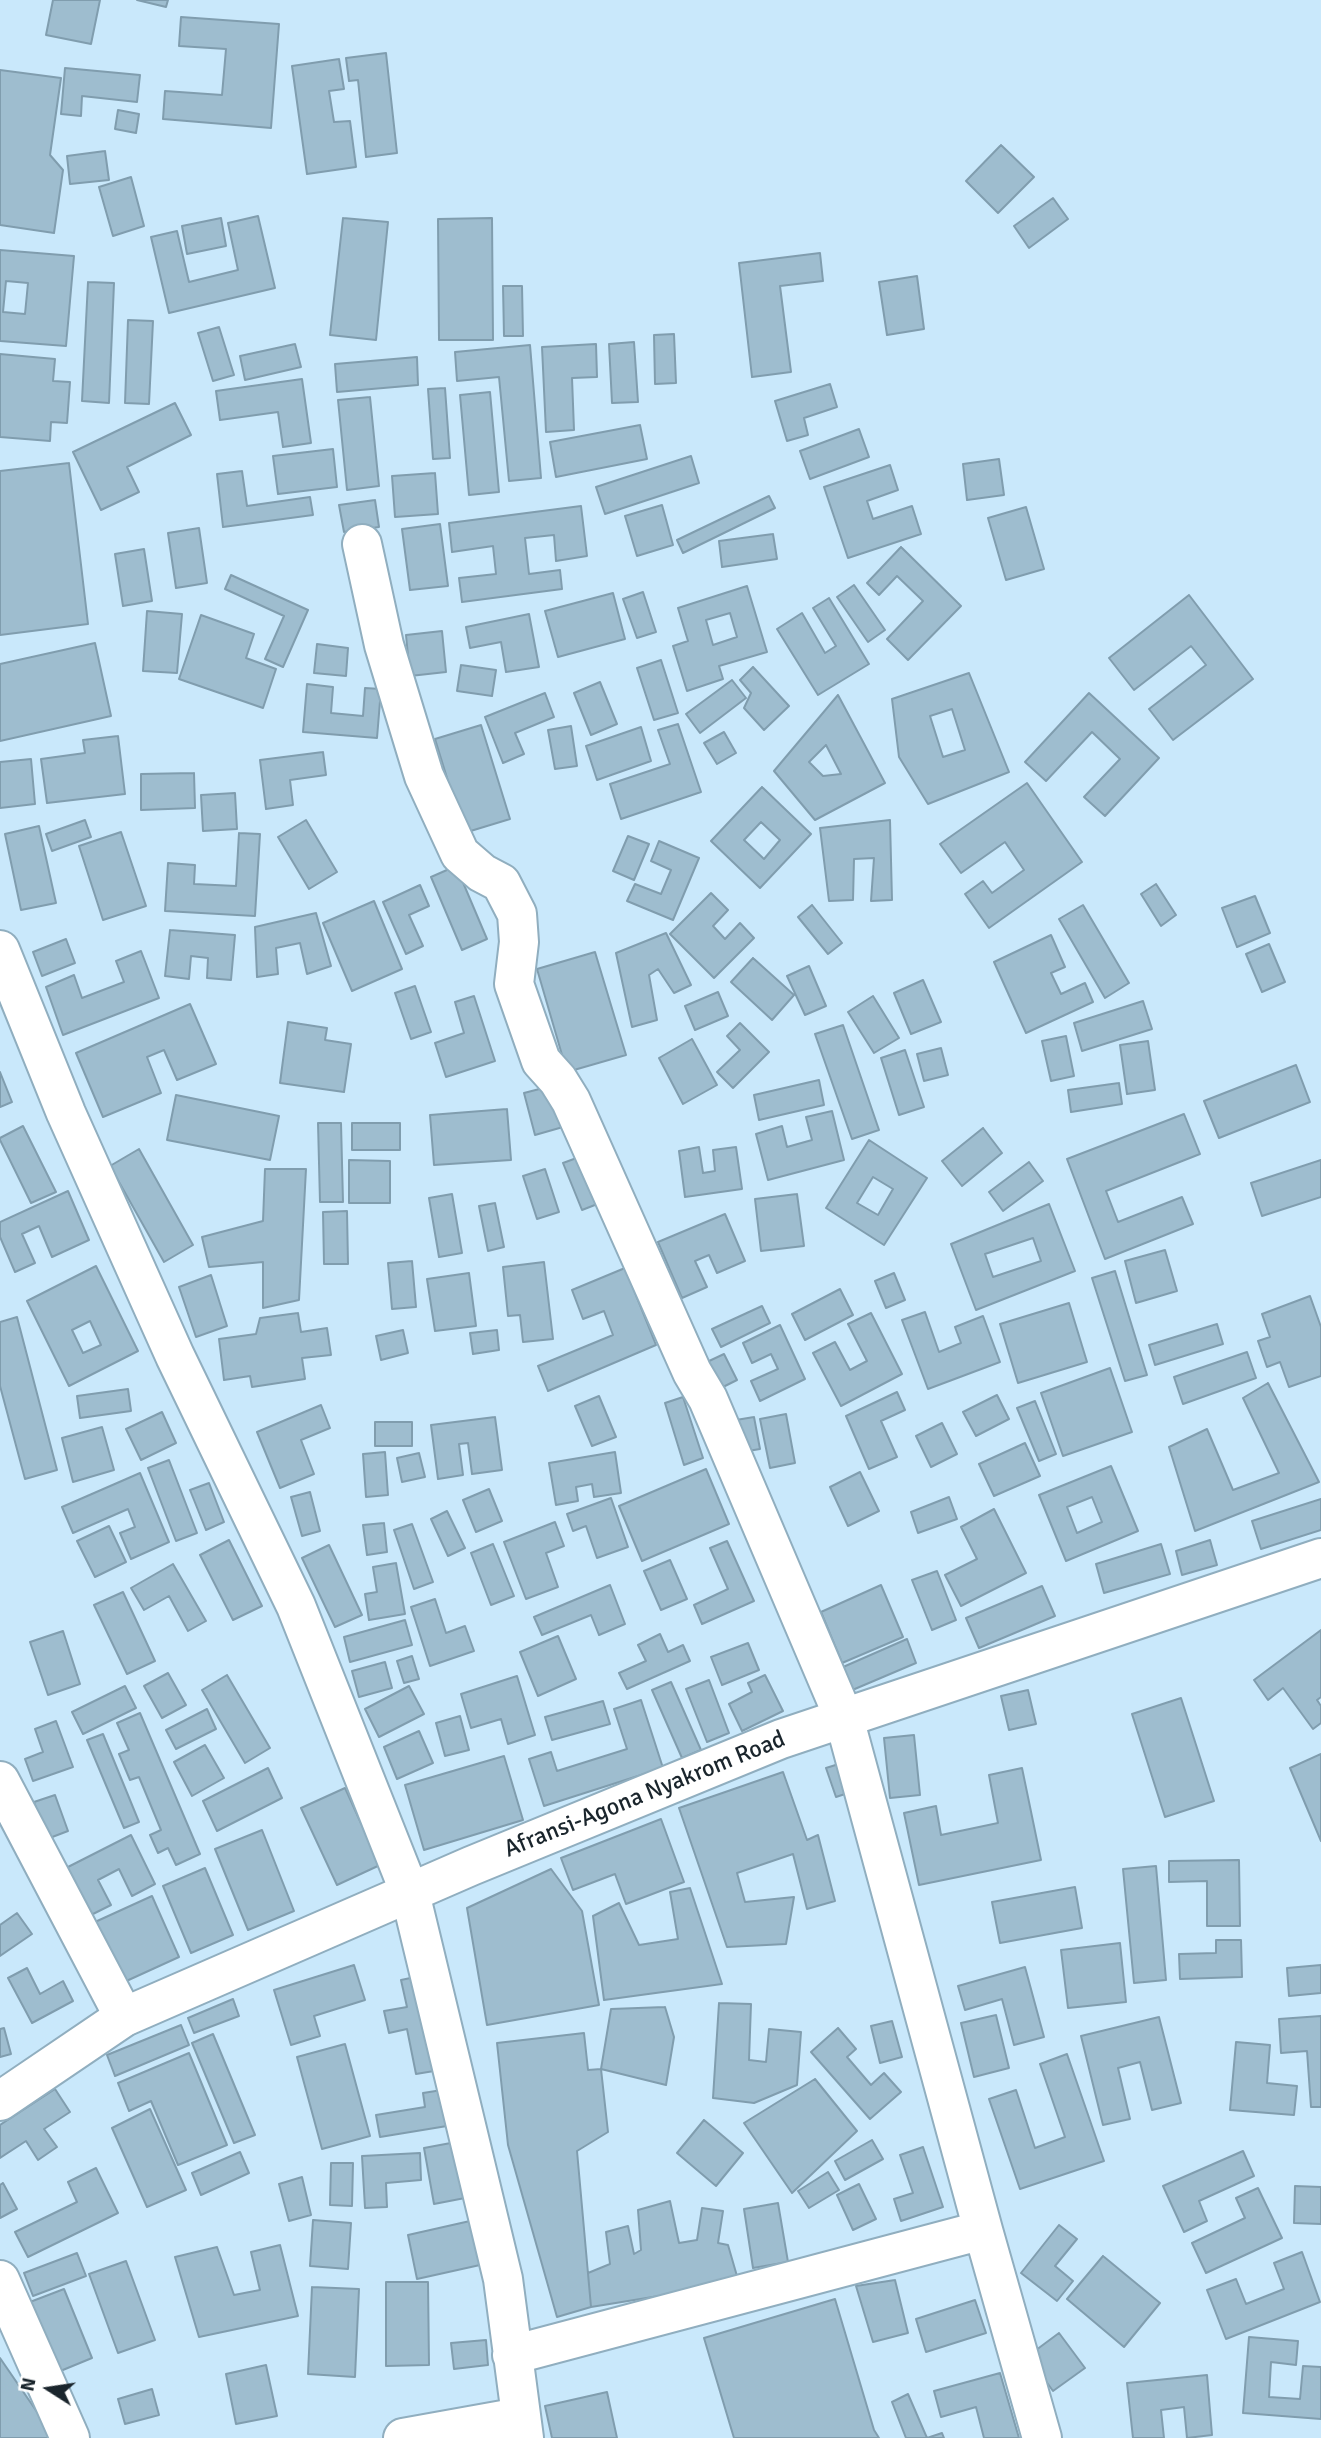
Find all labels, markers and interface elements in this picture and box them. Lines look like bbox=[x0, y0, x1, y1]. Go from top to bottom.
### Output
street label: Afransi-Agona Nyakrom Road bbox=[500, 1725, 790, 1865]
north arrow bbox=[14, 2354, 84, 2424]
text: N bbox=[15, 2376, 42, 2394]

